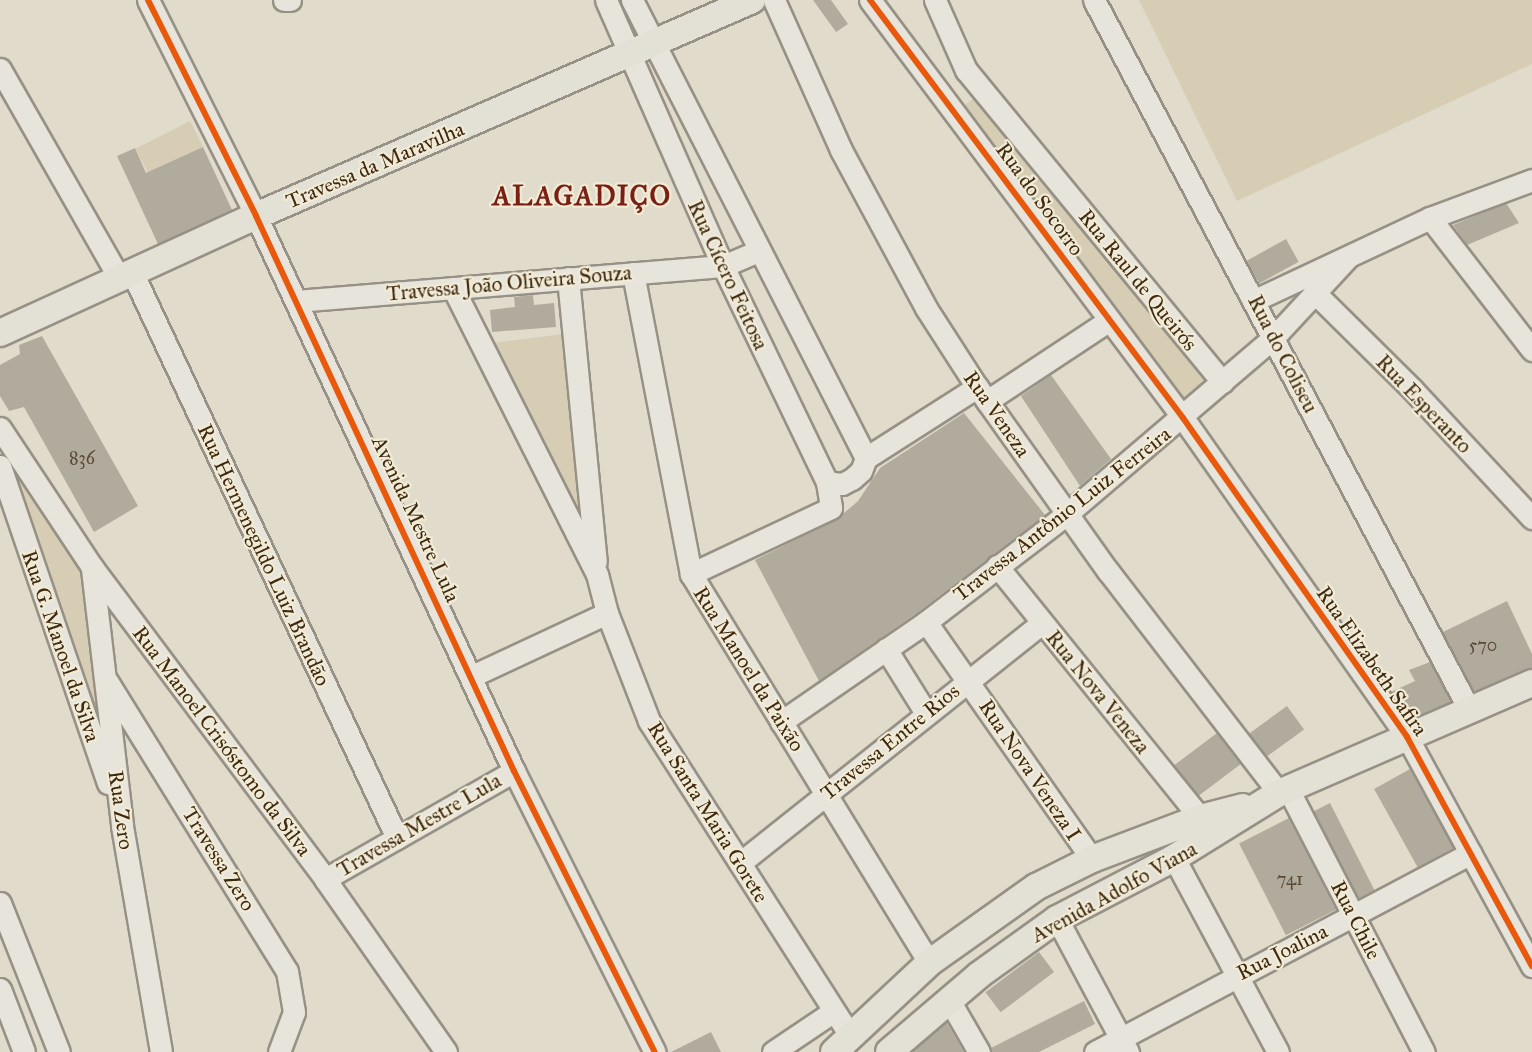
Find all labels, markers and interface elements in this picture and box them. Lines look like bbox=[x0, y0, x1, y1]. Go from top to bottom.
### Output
street label: Travessa da Maravilha bbox=[282, 116, 468, 214]
street label: Rua do Socorro bbox=[991, 138, 1089, 260]
district label: ALAGADIÇO bbox=[493, 180, 671, 212]
street label: Rua Cícero Feitosa bbox=[682, 196, 774, 354]
street label: Rua Raul de Queirós bbox=[1073, 204, 1203, 356]
street label: Travessa João Oliveira Souza bbox=[385, 260, 633, 306]
street label: Rua do Coliseu bbox=[1242, 291, 1324, 417]
street label: Rua Esperanto bbox=[1371, 349, 1477, 459]
street label: Rua Veneza bbox=[958, 366, 1036, 462]
street label: Rua Hermenegildo Luiz Brandão bbox=[192, 420, 336, 690]
street label: Travessa Antônio Luiz Ferreira bbox=[948, 421, 1176, 607]
street label: Avenida Mestre Lula bbox=[366, 432, 466, 606]
house number: 836 bbox=[69, 447, 95, 469]
street label: Rua G. Manoel da Silva bbox=[16, 547, 106, 745]
street label: Rua Elizabeth Safira bbox=[1311, 581, 1433, 741]
street label: Rua Manoel da Paixão bbox=[688, 582, 810, 756]
street label: Rua Manoel Crisóstomo da Silva bbox=[127, 621, 317, 861]
street label: Rua Nova Veneza bbox=[1041, 625, 1155, 759]
house number: 570 bbox=[1469, 634, 1497, 656]
street label: Travessa Entre Rios bbox=[816, 678, 964, 806]
street label: Rua Nova Veneza I bbox=[974, 695, 1086, 845]
street label: Rua Santa Maria Gorete bbox=[642, 717, 774, 907]
street label: Travessa Mestre Lula bbox=[332, 768, 506, 882]
street label: Rua Zero bbox=[103, 769, 139, 851]
street label: Travessa Zero bbox=[177, 802, 261, 916]
street label: Avenida Adolfo Viana bbox=[1027, 836, 1201, 948]
house number: 741 bbox=[1277, 868, 1303, 890]
street label: Rua Chile bbox=[1325, 876, 1387, 964]
street label: Rua Joalina bbox=[1232, 918, 1332, 986]

